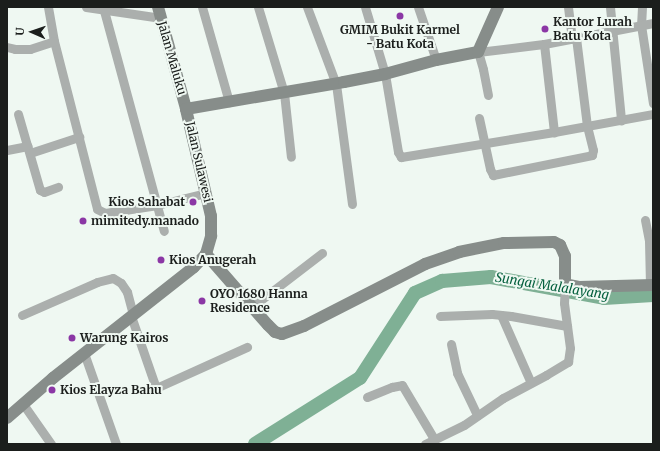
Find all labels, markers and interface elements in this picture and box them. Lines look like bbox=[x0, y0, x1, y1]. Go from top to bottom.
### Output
marker: GMIM Bukit Karmel - Batu Kota bbox=[395, 11, 405, 21]
north arrow bbox=[12, 12, 52, 52]
place label: Kantor Lurah Batu Kota bbox=[553, 15, 632, 43]
street label: Jalan Maluku bbox=[155, 19, 189, 97]
place label: GMIM Bukit Karmel - Batu Kota bbox=[340, 23, 460, 51]
marker: Kantor Lurah Batu Kota bbox=[540, 24, 550, 34]
text: U bbox=[13, 27, 27, 36]
street label: Jalan Sulawesi bbox=[183, 120, 215, 204]
place label: Kios Sahabat bbox=[108, 195, 185, 209]
marker: Kios Sahabat bbox=[188, 197, 198, 207]
place label: mimitedy.manado bbox=[91, 214, 199, 228]
marker: mimitedy.manado bbox=[78, 216, 88, 226]
place label: Kios Anugerah bbox=[169, 253, 256, 267]
marker: Kios Anugerah bbox=[156, 255, 166, 265]
water label: Sungai Malalayang bbox=[494, 270, 610, 304]
place label: OYO 1680 Hanna Residence bbox=[210, 287, 308, 315]
marker: OYO 1680 Hanna Residence bbox=[197, 296, 207, 306]
place label: Warung Kairos bbox=[80, 331, 168, 345]
marker: Warung Kairos bbox=[67, 333, 77, 343]
place label: Kios Elayza Bahu bbox=[60, 383, 162, 397]
marker: Kios Elayza Bahu bbox=[47, 385, 57, 395]

